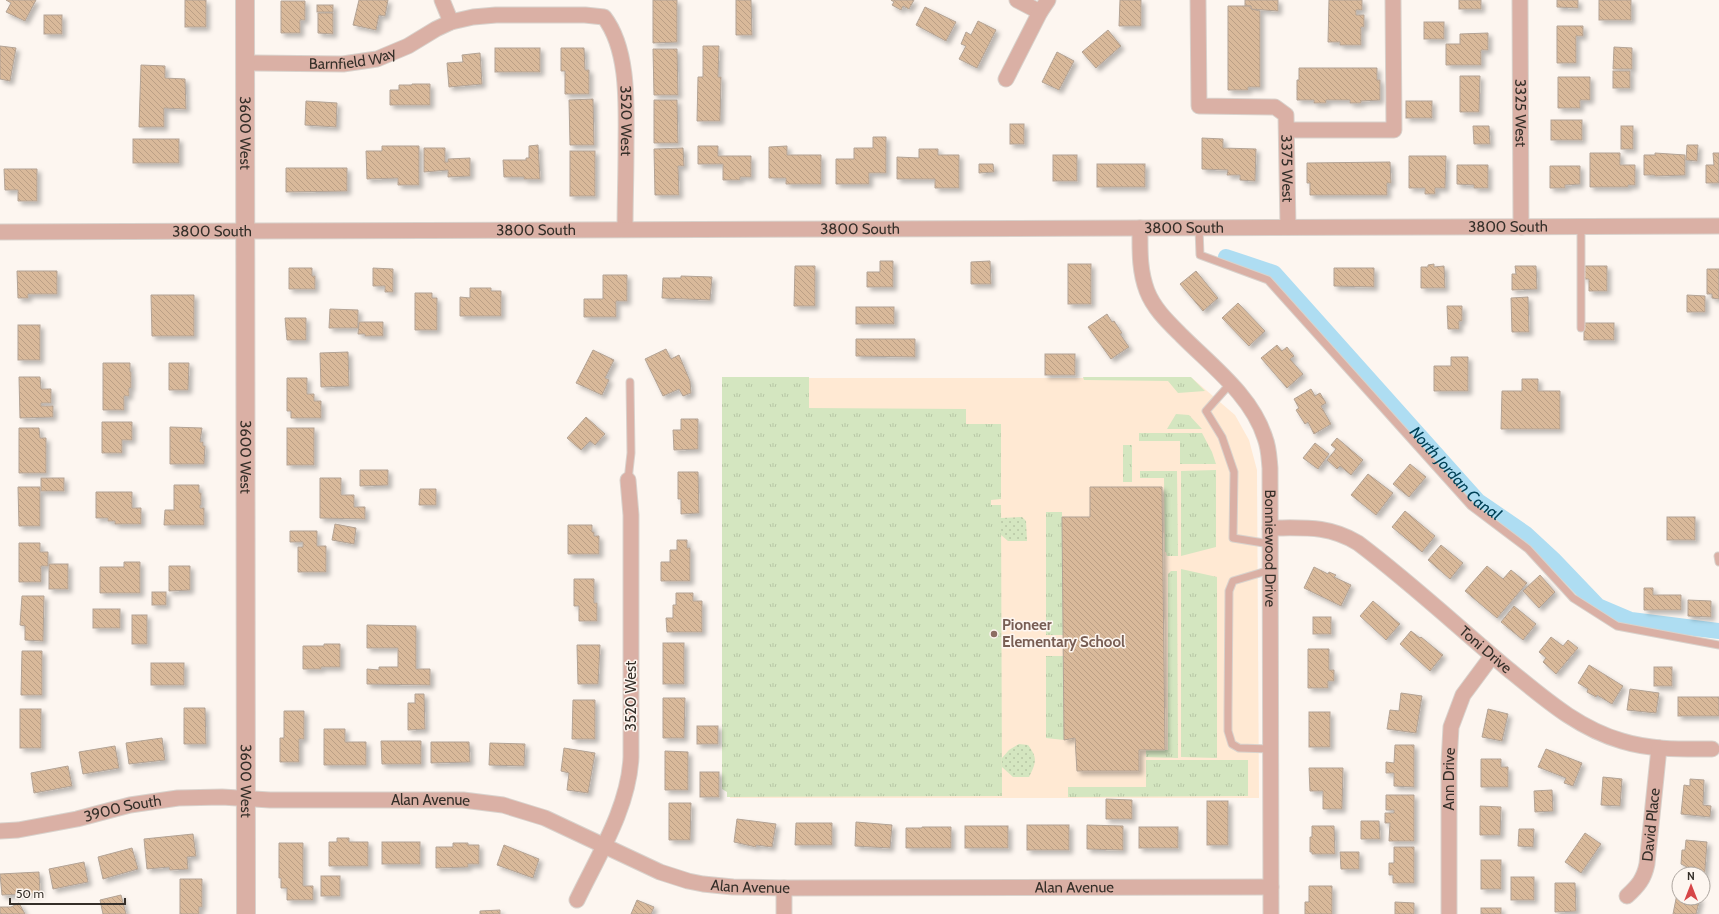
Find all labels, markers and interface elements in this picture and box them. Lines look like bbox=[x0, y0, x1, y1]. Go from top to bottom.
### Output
street label: Barnfield Way bbox=[309, 43, 399, 73]
street label: 3325 West bbox=[1511, 79, 1530, 147]
street label: 3520 West bbox=[616, 85, 635, 156]
street label: 3600 West bbox=[236, 96, 254, 170]
street label: 3375 West bbox=[1277, 134, 1297, 202]
street label: 3800 South bbox=[1468, 218, 1548, 236]
street label: 3800 South bbox=[1144, 219, 1224, 237]
street label: 3800 South bbox=[820, 220, 900, 238]
street label: 3800 South bbox=[496, 221, 576, 239]
street label: 3800 South bbox=[172, 222, 252, 240]
street label: 3600 West bbox=[236, 420, 255, 494]
water label: North Jordan Canal bbox=[1406, 422, 1505, 524]
street label: Bonniewood Drive bbox=[1261, 490, 1279, 607]
place label: Pioneer Elementary School bbox=[1002, 616, 1125, 651]
street label: Toni Drive bbox=[1455, 622, 1516, 678]
marker: Pioneer Elementary School bbox=[989, 629, 999, 639]
street label: 3520 West bbox=[622, 661, 640, 731]
street label: 3600 West bbox=[237, 744, 255, 818]
street label: Ann Drive bbox=[1440, 747, 1459, 811]
street label: David Place bbox=[1638, 787, 1664, 862]
street label: Alan Avenue bbox=[391, 791, 472, 810]
street label: 3900 South bbox=[82, 792, 163, 826]
north arrow bbox=[1671, 866, 1711, 906]
text: N bbox=[1687, 869, 1695, 883]
street label: Alan Avenue bbox=[710, 876, 790, 897]
street label: Alan Avenue bbox=[1035, 878, 1114, 896]
scale bar bbox=[10, 880, 125, 906]
text: 50 m bbox=[16, 886, 44, 901]

